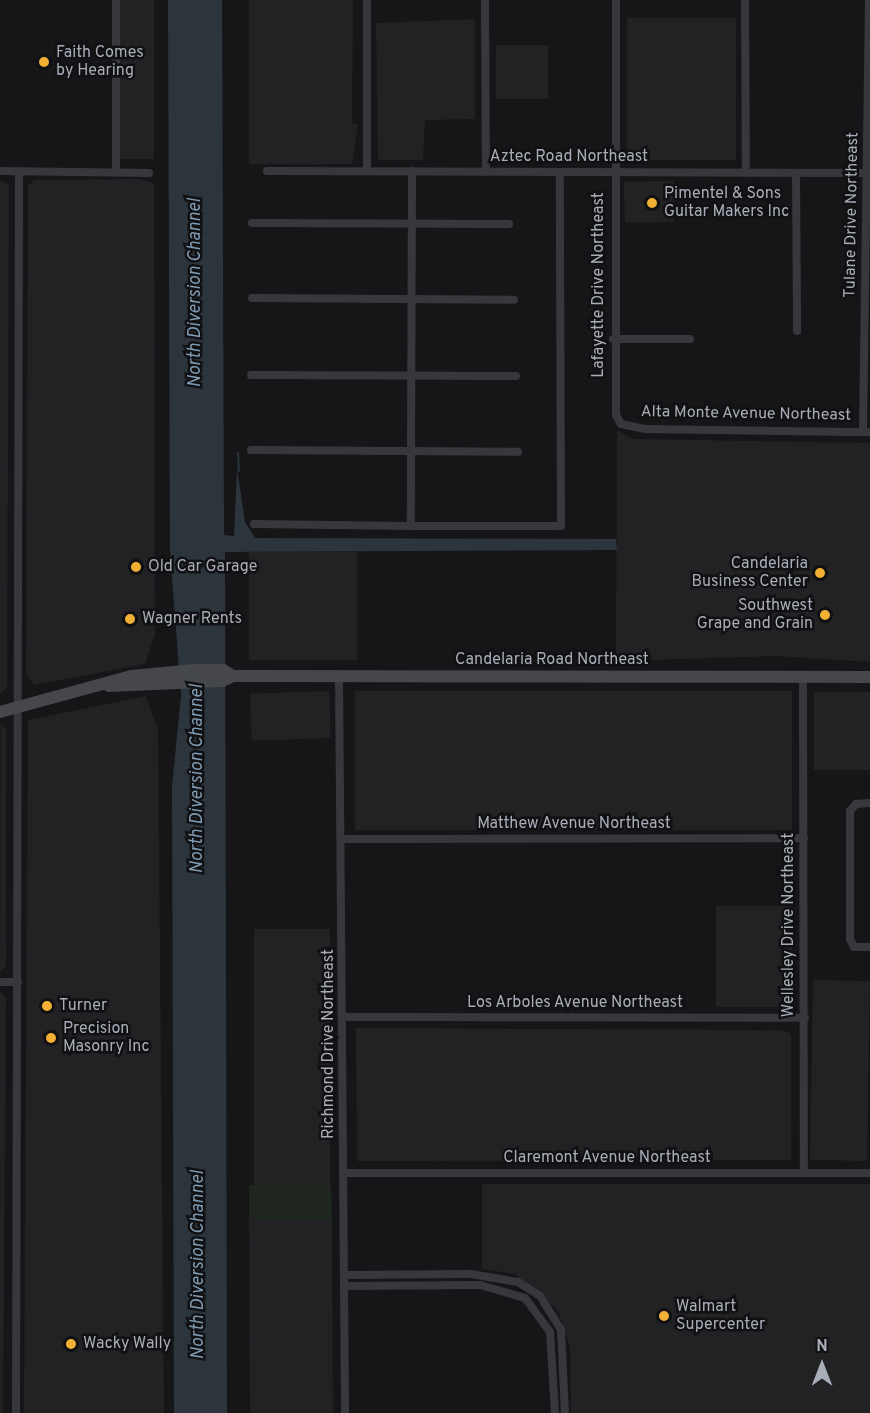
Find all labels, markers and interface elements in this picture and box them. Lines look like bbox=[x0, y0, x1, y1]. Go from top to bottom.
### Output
place label: Faith Comes by Hearing bbox=[56, 43, 144, 81]
marker: Faith Comes by Hearing bbox=[37, 55, 51, 69]
street label: Tulane Drive Northeast bbox=[841, 132, 863, 298]
street label: Aztec Road Northeast bbox=[490, 147, 648, 167]
place label: Pimentel & Sons Guitar Makers Inc bbox=[664, 184, 789, 222]
street label: Lafayette Drive Northeast bbox=[589, 192, 609, 378]
marker: Pimentel & Sons Guitar Makers Inc bbox=[645, 196, 659, 210]
water label: North Diversion Channel bbox=[185, 198, 207, 388]
street label: Alta Monte Avenue Northeast bbox=[640, 403, 852, 425]
place label: Candelaria Business Center bbox=[692, 554, 808, 592]
place label: Old Car Garage bbox=[148, 557, 257, 577]
marker: Old Car Garage bbox=[129, 560, 143, 574]
marker: Candelaria Business Center bbox=[813, 566, 827, 580]
place label: Southwest Grape and Grain bbox=[697, 596, 813, 634]
marker: Southwest Grape and Grain bbox=[818, 608, 832, 622]
place label: Wagner Rents bbox=[142, 609, 242, 629]
marker: Wagner Rents bbox=[123, 612, 137, 626]
street label: Candelaria Road Northeast bbox=[455, 650, 649, 670]
water label: North Diversion Channel bbox=[187, 684, 209, 874]
street label: Matthew Avenue Northeast bbox=[477, 814, 671, 834]
street label: Wellesley Drive Northeast bbox=[779, 833, 799, 1017]
street label: Richmond Drive Northeast bbox=[319, 949, 339, 1139]
street label: Los Arboles Avenue Northeast bbox=[466, 993, 684, 1013]
place label: Turner bbox=[59, 996, 107, 1016]
marker: Turner bbox=[40, 999, 54, 1013]
place label: Precision Masonry Inc bbox=[63, 1019, 150, 1057]
marker: Precision Masonry Inc bbox=[44, 1031, 58, 1045]
street label: Claremont Avenue Northeast bbox=[503, 1148, 711, 1168]
water label: North Diversion Channel bbox=[188, 1170, 210, 1360]
place label: Walmart Supercenter bbox=[676, 1297, 765, 1335]
marker: Walmart Supercenter bbox=[657, 1309, 671, 1323]
place label: Wacky Wally bbox=[83, 1334, 171, 1354]
north arrow bbox=[792, 1335, 852, 1395]
marker: Wacky Wally bbox=[64, 1337, 78, 1351]
text: N bbox=[816, 1337, 828, 1357]

